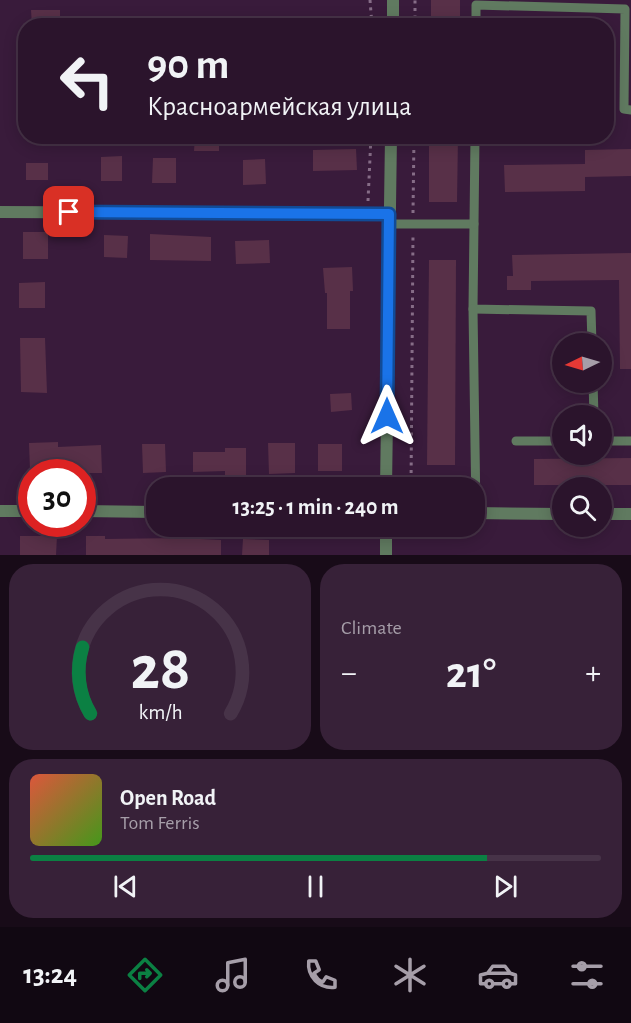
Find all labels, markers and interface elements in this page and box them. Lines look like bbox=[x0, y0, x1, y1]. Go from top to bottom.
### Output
icon: left bbox=[48, 42, 126, 120]
text: 90 m bbox=[147, 44, 229, 86]
text: Красноармейская улица bbox=[147, 93, 412, 120]
pin bbox=[43, 186, 94, 237]
icon: arrive bbox=[52, 195, 85, 228]
north arrow bbox=[552, 333, 612, 393]
map controls bbox=[552, 333, 612, 537]
position arrow bbox=[355, 384, 419, 448]
button: sound bbox=[552, 405, 612, 465]
speed limit sign: 30 bbox=[18, 459, 96, 537]
button: search bbox=[552, 477, 612, 537]
text: 13:25 · 1 min · 240 m bbox=[232, 496, 399, 518]
text: Climate bbox=[341, 618, 402, 638]
text: 28 bbox=[130, 638, 190, 700]
text: 21° bbox=[446, 651, 496, 696]
text: − bbox=[341, 657, 357, 690]
text: + bbox=[585, 657, 601, 690]
text: km/h bbox=[138, 702, 182, 723]
text: Open Road bbox=[120, 787, 216, 809]
text: Tom Ferris bbox=[120, 813, 200, 833]
icon: previous bbox=[109, 870, 142, 903]
icon: pause bbox=[299, 870, 332, 903]
icon: next bbox=[489, 870, 522, 903]
icon: directions bbox=[124, 954, 166, 996]
icon: music bbox=[212, 954, 254, 996]
icon: phone bbox=[300, 954, 342, 996]
icon: climate bbox=[389, 954, 431, 996]
icon: car bbox=[477, 954, 519, 996]
icon: filters bbox=[566, 954, 608, 996]
text: 13:24 bbox=[23, 961, 77, 988]

